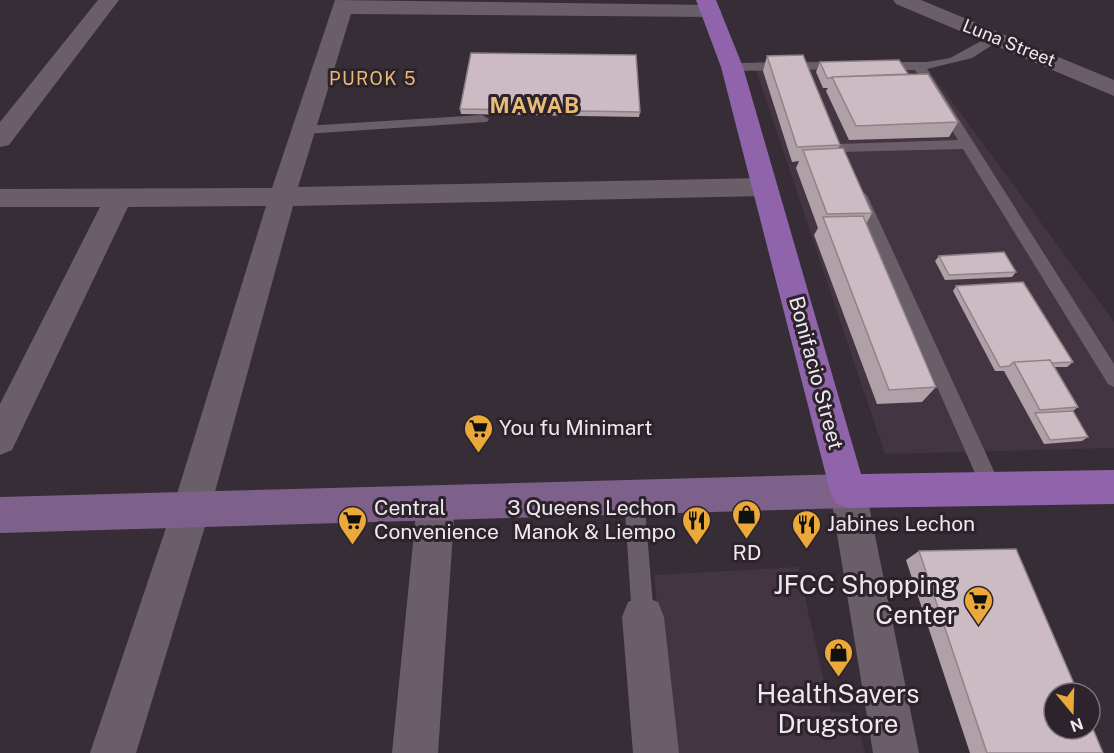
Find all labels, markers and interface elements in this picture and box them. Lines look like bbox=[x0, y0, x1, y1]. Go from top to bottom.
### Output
street label: Luna Street bbox=[960, 14, 1059, 71]
district label: PUROK 5 bbox=[329, 68, 417, 89]
district label: MAWAB bbox=[489, 92, 581, 118]
street label: Bonifacio Street bbox=[784, 293, 849, 452]
supermarket icon: You fu Minimart bbox=[462, 412, 494, 454]
place label: You fu Minimart bbox=[499, 415, 652, 440]
place label: Central Convenience bbox=[374, 495, 499, 544]
place label: 3 Queens Lechon Manok & Liempo bbox=[507, 495, 676, 544]
shop icon: RD bbox=[731, 498, 763, 540]
supermarket icon: Central Convenience bbox=[337, 504, 369, 546]
restaurant icon: 3 Queens Lechon Manok & Liempo bbox=[681, 504, 713, 546]
restaurant icon: Jabines Lechon bbox=[790, 508, 822, 550]
place label: Jabines Lechon bbox=[827, 511, 975, 536]
place label: RD bbox=[733, 540, 761, 565]
place label: JFCC Shopping Center bbox=[773, 569, 957, 630]
supermarket icon: JFCC Shopping Center bbox=[962, 584, 994, 626]
shop icon: HealthSavers Drugstore bbox=[822, 636, 854, 678]
place label: HealthSavers Drugstore bbox=[757, 678, 919, 739]
north arrow bbox=[1042, 681, 1102, 741]
text: N bbox=[1068, 714, 1086, 736]

